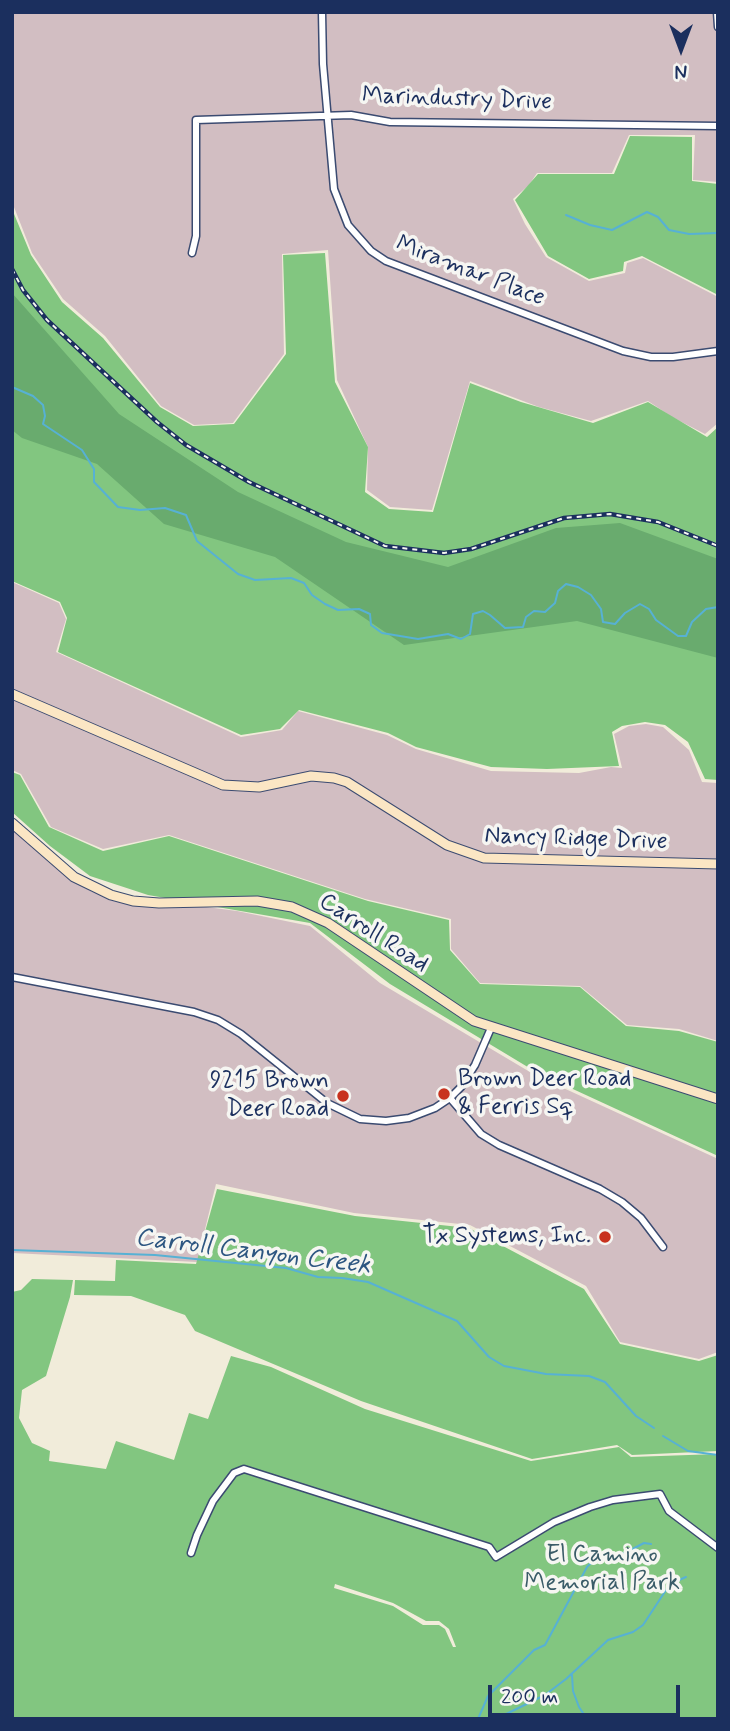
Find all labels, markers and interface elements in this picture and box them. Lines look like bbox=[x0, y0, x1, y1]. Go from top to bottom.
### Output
north arrow bbox=[646, 14, 716, 84]
text: N bbox=[675, 58, 687, 83]
street label: Marindustry Drive bbox=[361, 82, 553, 118]
street label: Miramar Place bbox=[391, 230, 549, 314]
street label: Nancy Ridge Drive bbox=[484, 822, 668, 858]
street label: Carroll Road bbox=[313, 888, 433, 980]
place label: Brown Deer Road & Ferris Sq bbox=[458, 1066, 631, 1122]
place label: 9215 Brown Deer Road bbox=[210, 1068, 329, 1124]
marker: Brown Deer Road & Ferris Sq bbox=[436, 1086, 452, 1102]
marker: 9215 Brown Deer Road bbox=[335, 1088, 351, 1104]
water label: Carroll Canyon Creek bbox=[134, 1223, 372, 1283]
place label: Tx Systems, Inc. bbox=[422, 1223, 591, 1251]
marker: Tx Systems, Inc. bbox=[597, 1229, 613, 1245]
park label: El Camino Memorial Park bbox=[524, 1542, 680, 1598]
scale bar bbox=[492, 1672, 684, 1716]
text: 200 m bbox=[501, 1683, 558, 1711]

